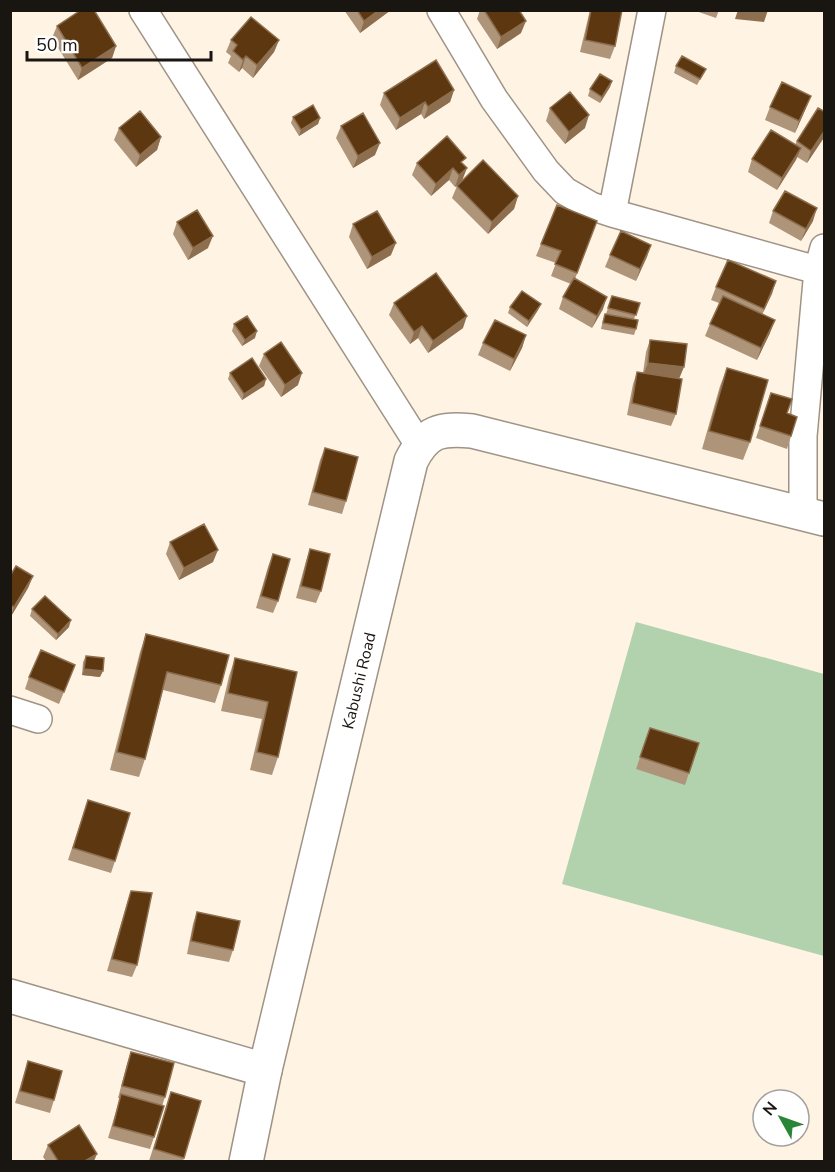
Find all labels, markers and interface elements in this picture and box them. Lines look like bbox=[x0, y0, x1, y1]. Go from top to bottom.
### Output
scale bar bbox=[27, 24, 212, 62]
text: 50 m bbox=[36, 33, 78, 57]
street label: Kabushi Road bbox=[337, 630, 382, 731]
north arrow bbox=[751, 1088, 811, 1148]
text: N bbox=[758, 1097, 783, 1121]

